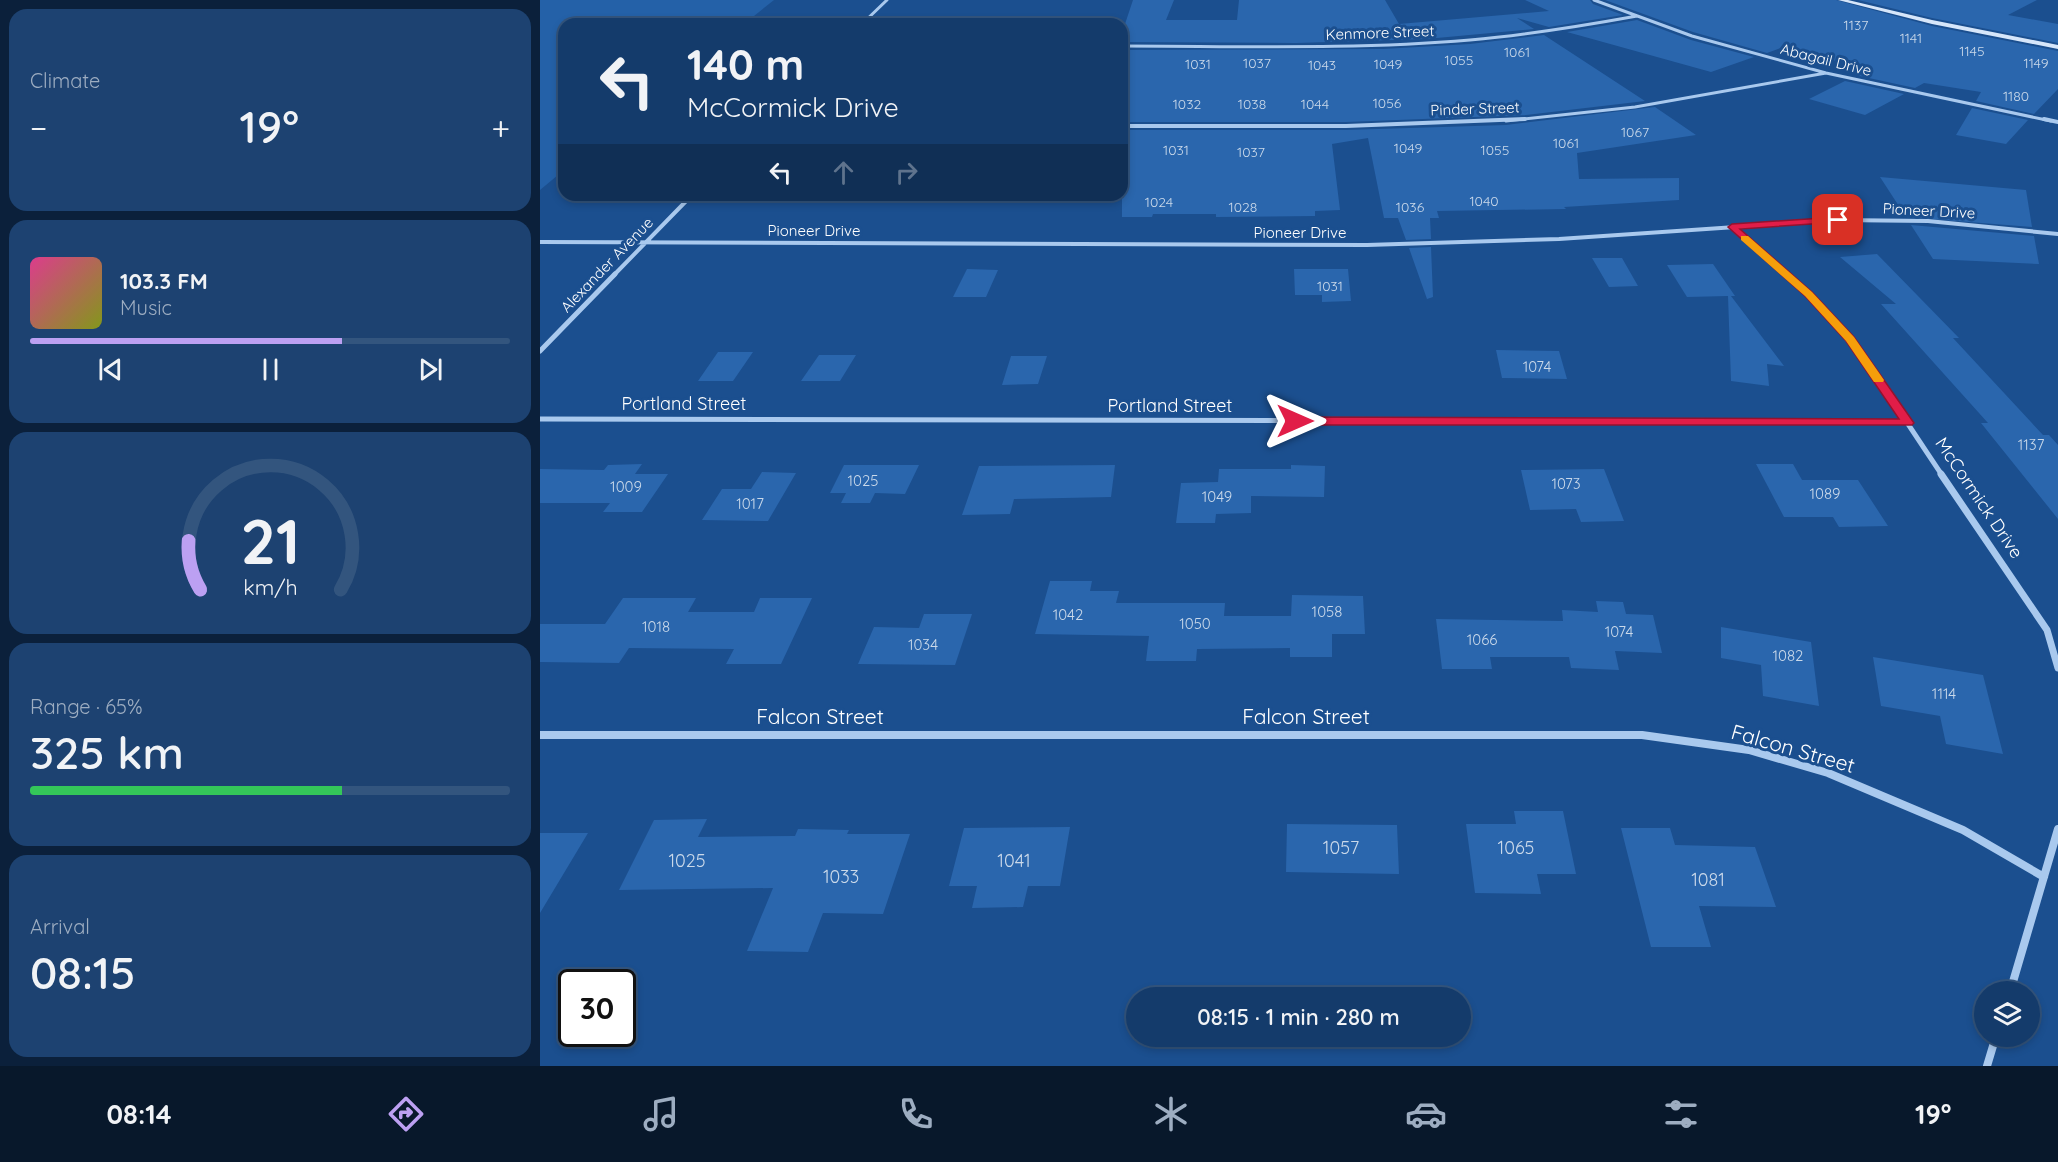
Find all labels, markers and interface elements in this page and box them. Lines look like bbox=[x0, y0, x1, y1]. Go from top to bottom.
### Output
house number: 1137 bbox=[1844, 16, 1868, 34]
street label: Kenmore Street bbox=[1325, 21, 1435, 44]
house number: 1141 bbox=[1900, 29, 1922, 47]
text: 140 m bbox=[687, 38, 804, 91]
street label: Abagail Drive bbox=[1779, 39, 1874, 80]
icon: left bbox=[588, 42, 666, 120]
house number: 1145 bbox=[1959, 42, 1985, 60]
house number: 1061 bbox=[1504, 43, 1530, 61]
house number: 1055 bbox=[1445, 51, 1473, 69]
house number: 1037 bbox=[1243, 54, 1271, 72]
house number: 1149 bbox=[2023, 54, 2049, 72]
house number: 1031 bbox=[1185, 55, 1211, 73]
house number: 1049 bbox=[1374, 55, 1402, 73]
house number: 1043 bbox=[1308, 56, 1336, 74]
text: Climate bbox=[30, 68, 100, 93]
house number: 1180 bbox=[2003, 87, 2029, 105]
text: McCormick Drive bbox=[687, 90, 899, 124]
house number: 1056 bbox=[1373, 94, 1402, 112]
house number: 1032 bbox=[1173, 95, 1202, 113]
house number: 1038 bbox=[1238, 95, 1266, 113]
house number: 1044 bbox=[1301, 95, 1329, 113]
street label: Pinder Street bbox=[1430, 97, 1520, 120]
text: 19° bbox=[240, 98, 299, 154]
text: − bbox=[30, 107, 47, 148]
text: + bbox=[491, 107, 510, 148]
house number: 1067 bbox=[1621, 123, 1649, 141]
house number: 1061 bbox=[1553, 134, 1579, 152]
house number: 1049 bbox=[1394, 139, 1422, 157]
house number: 1031 bbox=[1163, 141, 1189, 159]
house number: 1055 bbox=[1481, 141, 1509, 159]
house number: 1037 bbox=[1237, 143, 1265, 161]
icon: left bbox=[764, 156, 797, 189]
icon: ahead bbox=[827, 156, 860, 189]
icon: right bbox=[890, 156, 923, 189]
house number: 1040 bbox=[1469, 192, 1499, 210]
house number: 1024 bbox=[1145, 193, 1173, 211]
pin bbox=[1812, 194, 1863, 245]
house number: 1028 bbox=[1229, 198, 1257, 216]
house number: 1036 bbox=[1396, 198, 1425, 216]
street label: Pioneer Drive bbox=[1882, 199, 1976, 222]
icon: arrive bbox=[1821, 203, 1854, 236]
street label: Alexander Avenue bbox=[556, 213, 657, 316]
street label: Pioneer Drive bbox=[768, 221, 860, 240]
street label: Pioneer Drive bbox=[1254, 223, 1346, 242]
text: 103.3 FM bbox=[120, 267, 208, 295]
house number: 1031 bbox=[1317, 277, 1343, 295]
text: Music bbox=[120, 295, 172, 320]
icon: previous bbox=[94, 353, 127, 386]
icon: pause bbox=[254, 353, 287, 386]
icon: next bbox=[414, 353, 447, 386]
house number: 1074 bbox=[1523, 357, 1551, 376]
position arrow bbox=[1263, 389, 1327, 453]
street label: Portland Street bbox=[622, 392, 746, 415]
street label: Portland Street bbox=[1108, 394, 1232, 417]
street label: McCormick Drive bbox=[1930, 433, 2028, 563]
house number: 1137 bbox=[2018, 435, 2045, 454]
house number: 1025 bbox=[848, 471, 878, 490]
house number: 1073 bbox=[1551, 474, 1581, 493]
house number: 1009 bbox=[610, 477, 642, 496]
house number: 1089 bbox=[1810, 484, 1840, 503]
house number: 1049 bbox=[1202, 487, 1232, 506]
house number: 1017 bbox=[736, 494, 764, 513]
text: 21 bbox=[240, 502, 300, 580]
text: km/h bbox=[243, 574, 297, 600]
house number: 1058 bbox=[1312, 602, 1342, 621]
house number: 1042 bbox=[1053, 605, 1083, 624]
house number: 1050 bbox=[1179, 614, 1211, 633]
house number: 1018 bbox=[642, 617, 670, 636]
house number: 1074 bbox=[1605, 622, 1633, 641]
house number: 1066 bbox=[1467, 630, 1497, 649]
house number: 1034 bbox=[908, 635, 938, 654]
house number: 1082 bbox=[1773, 646, 1803, 665]
house number: 1114 bbox=[1932, 684, 1956, 703]
text: Range · 65% bbox=[30, 694, 143, 719]
street label: Falcon Street bbox=[756, 703, 884, 729]
street label: Falcon Street bbox=[1242, 703, 1370, 729]
street label: Falcon Street bbox=[1728, 718, 1858, 778]
text: 325 km bbox=[30, 724, 184, 780]
house number: 1057 bbox=[1323, 836, 1359, 859]
house number: 1065 bbox=[1498, 836, 1534, 859]
house number: 1025 bbox=[668, 849, 706, 872]
house number: 1041 bbox=[997, 849, 1031, 872]
house number: 1033 bbox=[823, 865, 859, 888]
house number: 1081 bbox=[1691, 868, 1725, 891]
text: Arrival bbox=[30, 914, 90, 939]
text: 08:15 bbox=[30, 944, 136, 1000]
speed limit sign: 30 bbox=[558, 969, 636, 1047]
map controls bbox=[1974, 981, 2040, 1047]
button: layers bbox=[1974, 981, 2040, 1047]
text: 08:15 · 1 min · 280 m bbox=[1197, 1003, 1400, 1031]
icon: directions bbox=[385, 1093, 427, 1135]
icon: music bbox=[640, 1093, 682, 1135]
icon: phone bbox=[895, 1093, 937, 1135]
icon: climate bbox=[1150, 1093, 1192, 1135]
icon: car bbox=[1405, 1093, 1447, 1135]
icon: filters bbox=[1660, 1093, 1702, 1135]
text: 08:14 bbox=[107, 1097, 172, 1131]
text: 19° bbox=[1915, 1097, 1951, 1131]

